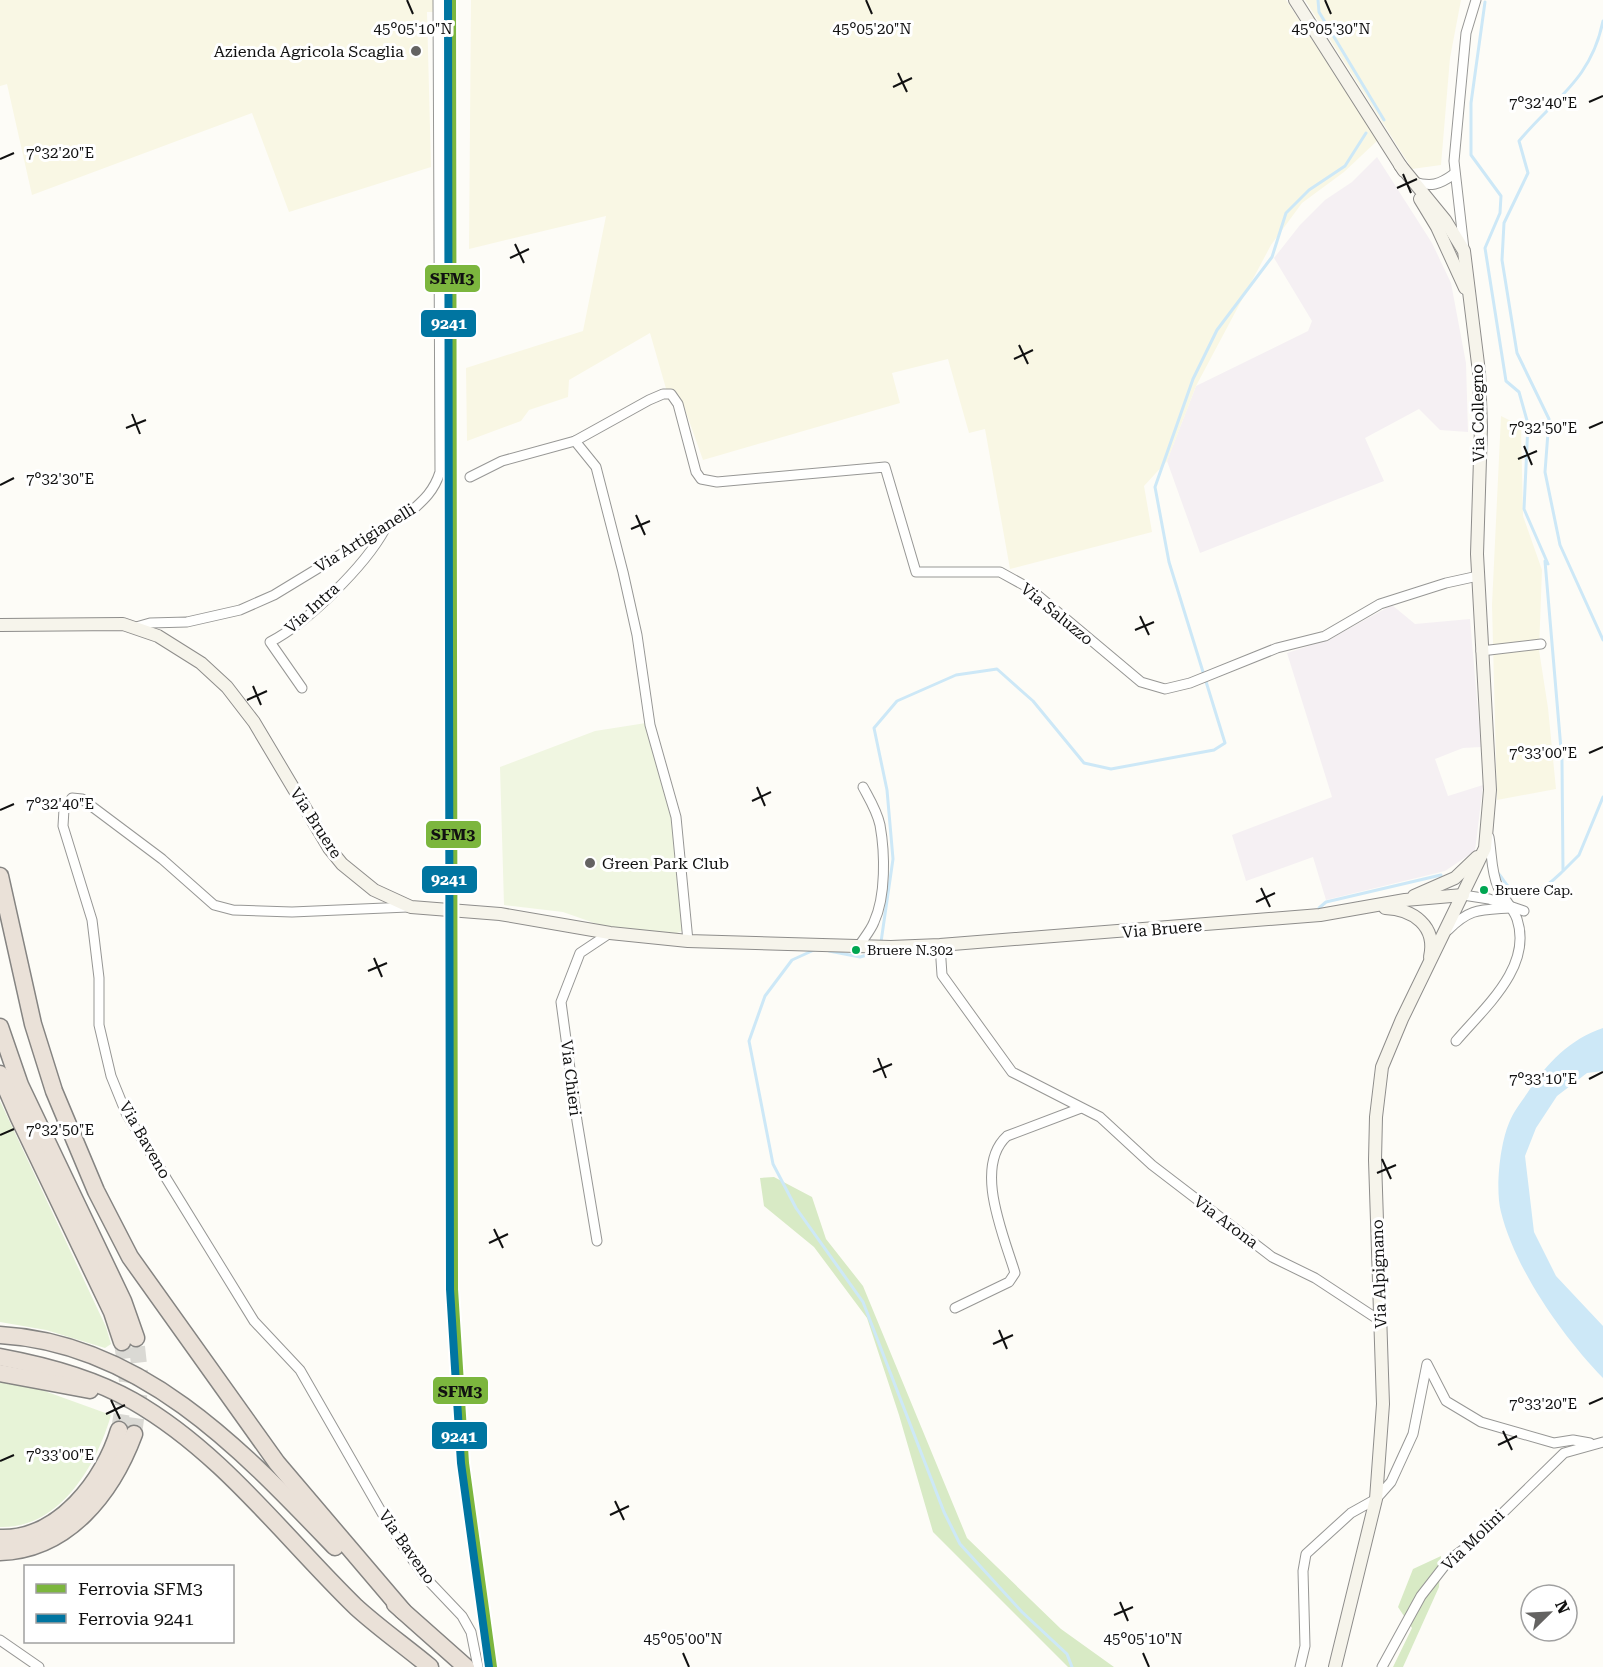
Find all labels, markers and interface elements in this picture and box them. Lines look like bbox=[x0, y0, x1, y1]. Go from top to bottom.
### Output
text: 45°05'10"N bbox=[373, 20, 453, 38]
text: 45°05'20"N bbox=[832, 20, 912, 38]
text: 45°05'30"N bbox=[1291, 20, 1371, 38]
place label: Azienda Agricola Scaglia bbox=[214, 42, 404, 61]
marker: Azienda Agricola Scaglia bbox=[409, 44, 423, 58]
text: 7°32'40"E bbox=[1509, 94, 1577, 112]
text: 7°32'20"E bbox=[26, 144, 94, 162]
line badge: SFM3 bbox=[424, 264, 481, 293]
text: SFM3 bbox=[430, 269, 474, 288]
line badge: 9241 bbox=[420, 309, 477, 338]
text: 9241 bbox=[431, 314, 467, 333]
street label: Via Collegno bbox=[1468, 364, 1488, 462]
text: 7°32'50"E bbox=[1509, 419, 1577, 437]
text: 7°32'30"E bbox=[26, 470, 94, 488]
street label: Via Artigianelli bbox=[311, 500, 419, 576]
street label: Via Intra bbox=[281, 579, 343, 637]
street label: Via Saluzzo bbox=[1017, 579, 1097, 649]
text: 7°33'00"E bbox=[1509, 744, 1577, 762]
street label: Via Bruere bbox=[286, 784, 346, 862]
text: 7°32'40"E bbox=[26, 795, 94, 813]
line badge: SFM3 bbox=[425, 820, 482, 849]
text: SFM3 bbox=[431, 825, 475, 844]
place label: Green Park Club bbox=[602, 854, 729, 873]
marker: Green Park Club bbox=[583, 856, 597, 870]
line badge: 9241 bbox=[421, 865, 478, 894]
text: 9241 bbox=[431, 870, 467, 889]
place label: Bruere Cap. bbox=[1495, 882, 1573, 898]
marker: Bruere Cap. bbox=[1478, 884, 1490, 896]
street label: Via Bruere bbox=[1121, 916, 1203, 942]
place label: Bruere N.302 bbox=[867, 942, 953, 958]
marker: Bruere N.302 bbox=[850, 944, 862, 956]
street label: Via Chieri bbox=[557, 1039, 585, 1117]
text: 7°33'10"E bbox=[1509, 1070, 1577, 1088]
street label: Via Baveno bbox=[115, 1098, 175, 1182]
text: 7°32'50"E bbox=[26, 1121, 94, 1139]
street label: Via Arona bbox=[1190, 1192, 1262, 1252]
street label: Via Alpignano bbox=[1368, 1219, 1390, 1329]
line badge: SFM3 bbox=[432, 1376, 489, 1405]
text: SFM3 bbox=[438, 1382, 482, 1401]
text: 7°33'20"E bbox=[1509, 1395, 1577, 1413]
line badge: 9241 bbox=[431, 1421, 488, 1450]
text: 9241 bbox=[441, 1427, 477, 1446]
text: 7°33'00"E bbox=[26, 1446, 94, 1464]
street label: Via Baveno bbox=[375, 1506, 439, 1588]
street label: Via Molini bbox=[1438, 1506, 1508, 1574]
legend bbox=[24, 1565, 234, 1643]
text: Ferrovia SFM3 bbox=[78, 1578, 203, 1599]
north arrow bbox=[1519, 1583, 1579, 1643]
text: N bbox=[1551, 1598, 1573, 1617]
text: Ferrovia 9241 bbox=[78, 1608, 194, 1629]
text: 45°05'00"N bbox=[643, 1630, 723, 1648]
text: 45°05'10"N bbox=[1103, 1630, 1183, 1648]

